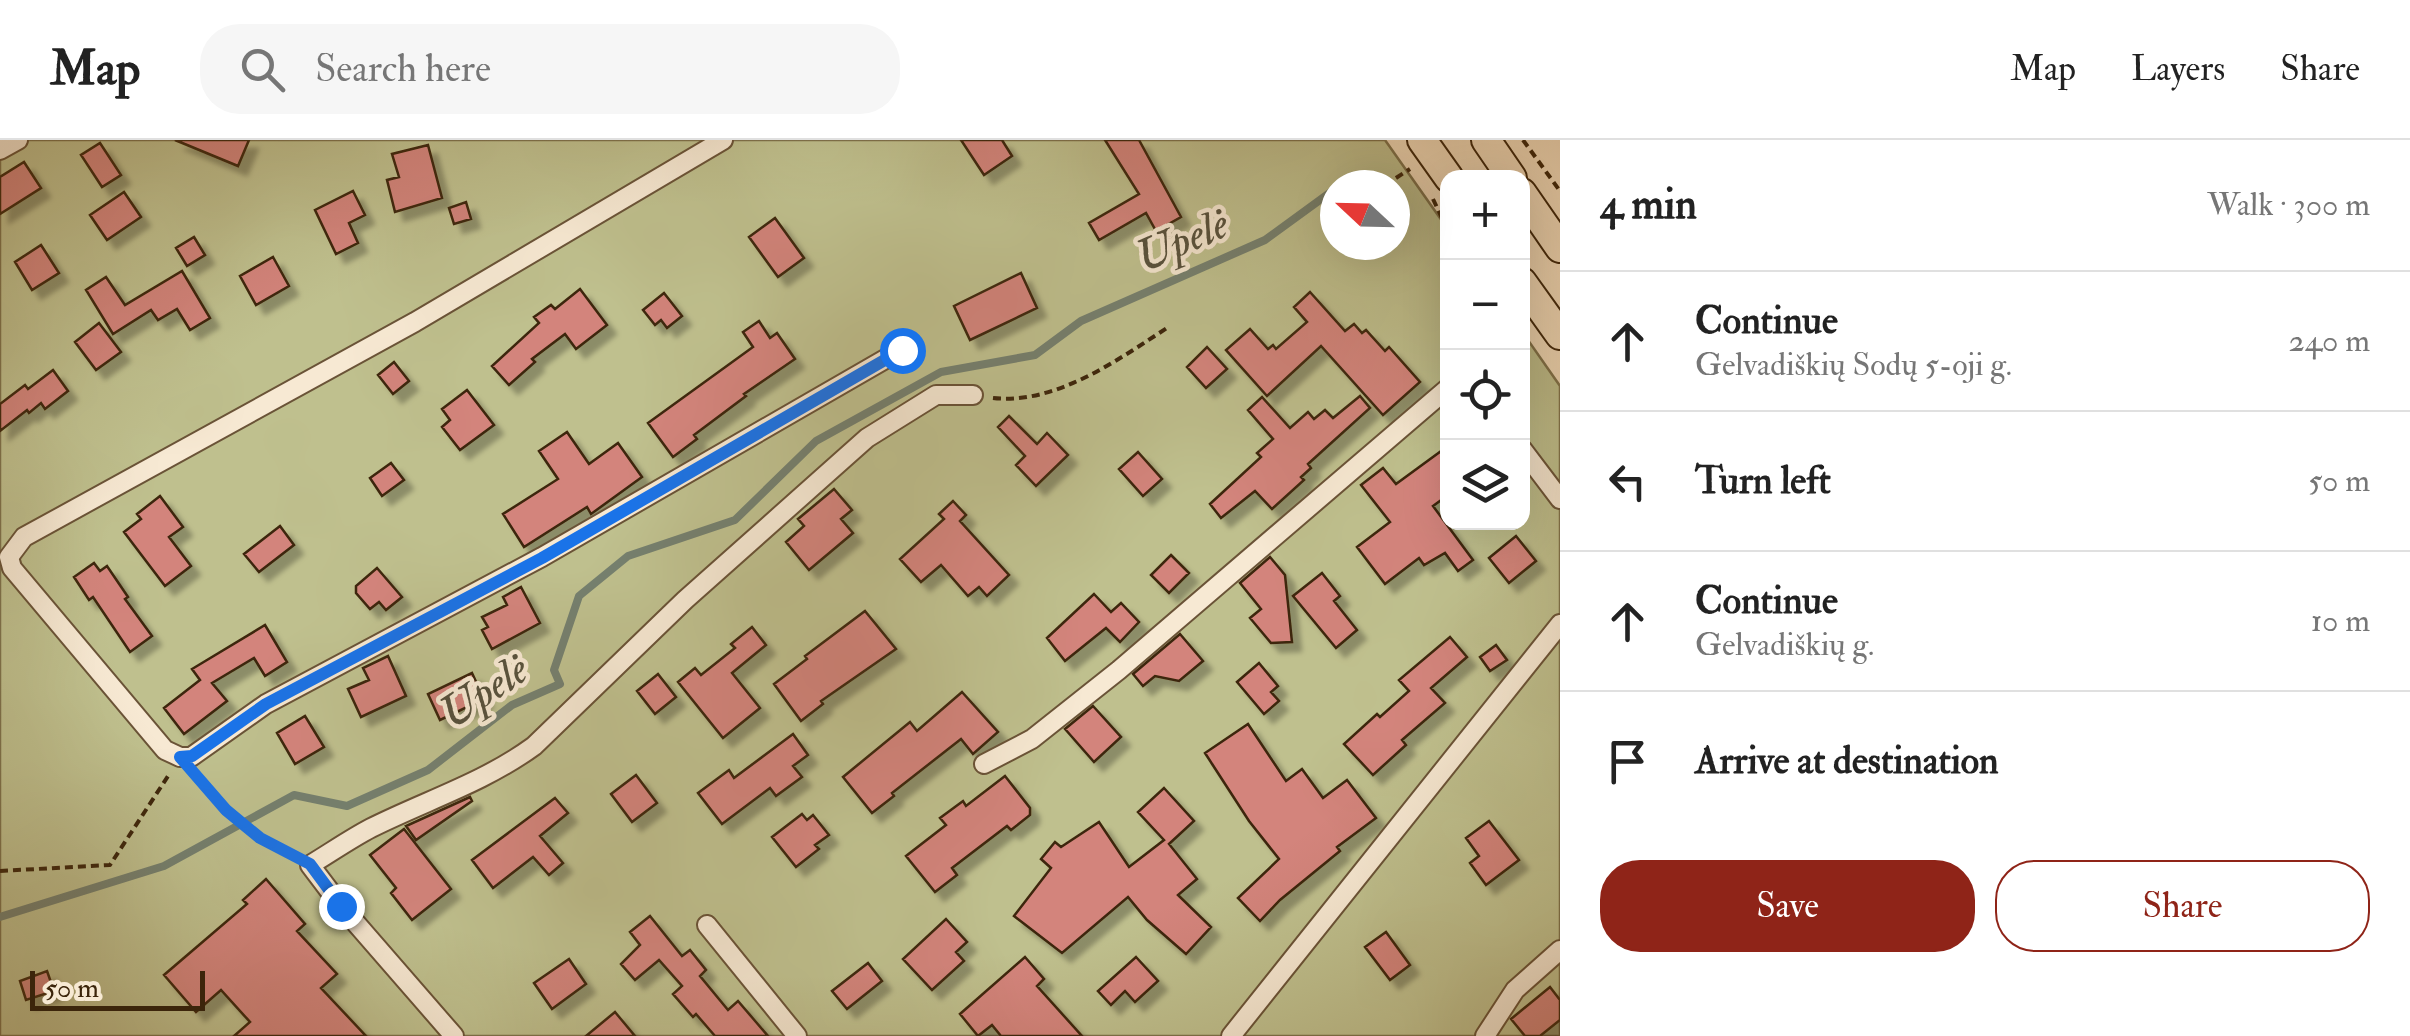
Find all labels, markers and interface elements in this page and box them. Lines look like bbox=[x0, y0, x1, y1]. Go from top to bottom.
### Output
search box bbox=[200, 24, 900, 114]
text: Map bbox=[50, 39, 140, 99]
icon: search bbox=[235, 42, 290, 97]
text: Search here bbox=[315, 45, 491, 93]
text: Map bbox=[2010, 47, 2076, 91]
text: Layers bbox=[2131, 47, 2225, 91]
text: Share bbox=[2280, 47, 2360, 91]
north arrow bbox=[1320, 170, 1410, 260]
map controls bbox=[1440, 170, 1530, 530]
button: + bbox=[1440, 170, 1530, 260]
text: 4 min bbox=[1600, 179, 1697, 231]
text: Walk · 300 m bbox=[2207, 185, 2370, 225]
water label: Upelė bbox=[1127, 195, 1238, 286]
button: − bbox=[1440, 260, 1530, 350]
text: Continue bbox=[1695, 297, 1838, 345]
icon: ahead bbox=[1600, 314, 1655, 369]
text: 240 m bbox=[2289, 321, 2370, 361]
route start bbox=[880, 328, 926, 374]
text: Gelvadiškių Sodų 5-oji g. bbox=[1695, 345, 2012, 385]
button: locate bbox=[1440, 350, 1530, 440]
button: layers bbox=[1440, 440, 1530, 530]
icon: left bbox=[1600, 454, 1655, 509]
text: Turn left bbox=[1695, 457, 1831, 505]
text: 50 m bbox=[2308, 461, 2370, 501]
text: Continue bbox=[1695, 577, 1838, 625]
icon: ahead bbox=[1600, 594, 1655, 649]
text: 10 m bbox=[2311, 601, 2370, 641]
text: Gelvadiškių g. bbox=[1695, 625, 1874, 665]
water label: Upelė bbox=[428, 641, 540, 742]
icon: arrive bbox=[1600, 734, 1655, 789]
text: Arrive at destination bbox=[1695, 737, 1999, 785]
button: Save bbox=[1600, 860, 1975, 952]
button: Share bbox=[1995, 860, 2370, 952]
route end bbox=[319, 884, 365, 930]
scale bar bbox=[30, 966, 205, 1010]
text: 50 m bbox=[45, 971, 99, 1006]

